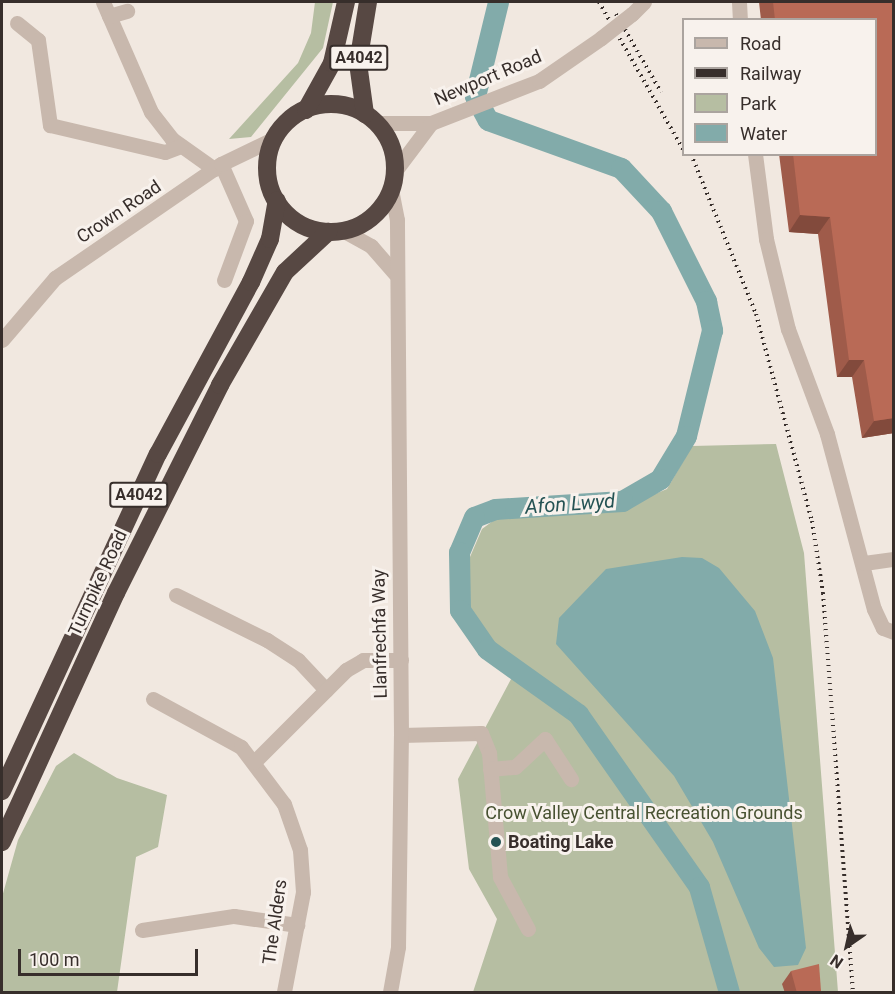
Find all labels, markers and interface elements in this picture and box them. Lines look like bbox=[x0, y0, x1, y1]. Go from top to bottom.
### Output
legend bbox=[682, 18, 877, 156]
text: Road bbox=[740, 33, 781, 54]
road number: A4042 bbox=[329, 45, 389, 71]
street label: Newport Road bbox=[431, 46, 545, 110]
text: Railway bbox=[740, 63, 801, 84]
text: Park bbox=[740, 93, 776, 114]
text: Water bbox=[740, 123, 787, 144]
street label: Crown Road bbox=[73, 176, 165, 248]
road number: A4042 bbox=[109, 482, 169, 508]
water label: Afon Lwyd bbox=[524, 489, 616, 519]
street label: Turnpike Road bbox=[64, 527, 132, 639]
street label: Llanfrechfa Way bbox=[368, 569, 392, 699]
park label: Crow Valley Central Recreation Grounds bbox=[485, 802, 803, 824]
place label: Boating Lake bbox=[508, 831, 614, 853]
marker: Boating Lake bbox=[489, 835, 503, 849]
street label: The Alders bbox=[258, 878, 292, 966]
north arrow bbox=[817, 916, 877, 976]
scale bar bbox=[21, 937, 201, 975]
text: 100 m bbox=[29, 949, 80, 970]
text: N bbox=[827, 950, 847, 972]

